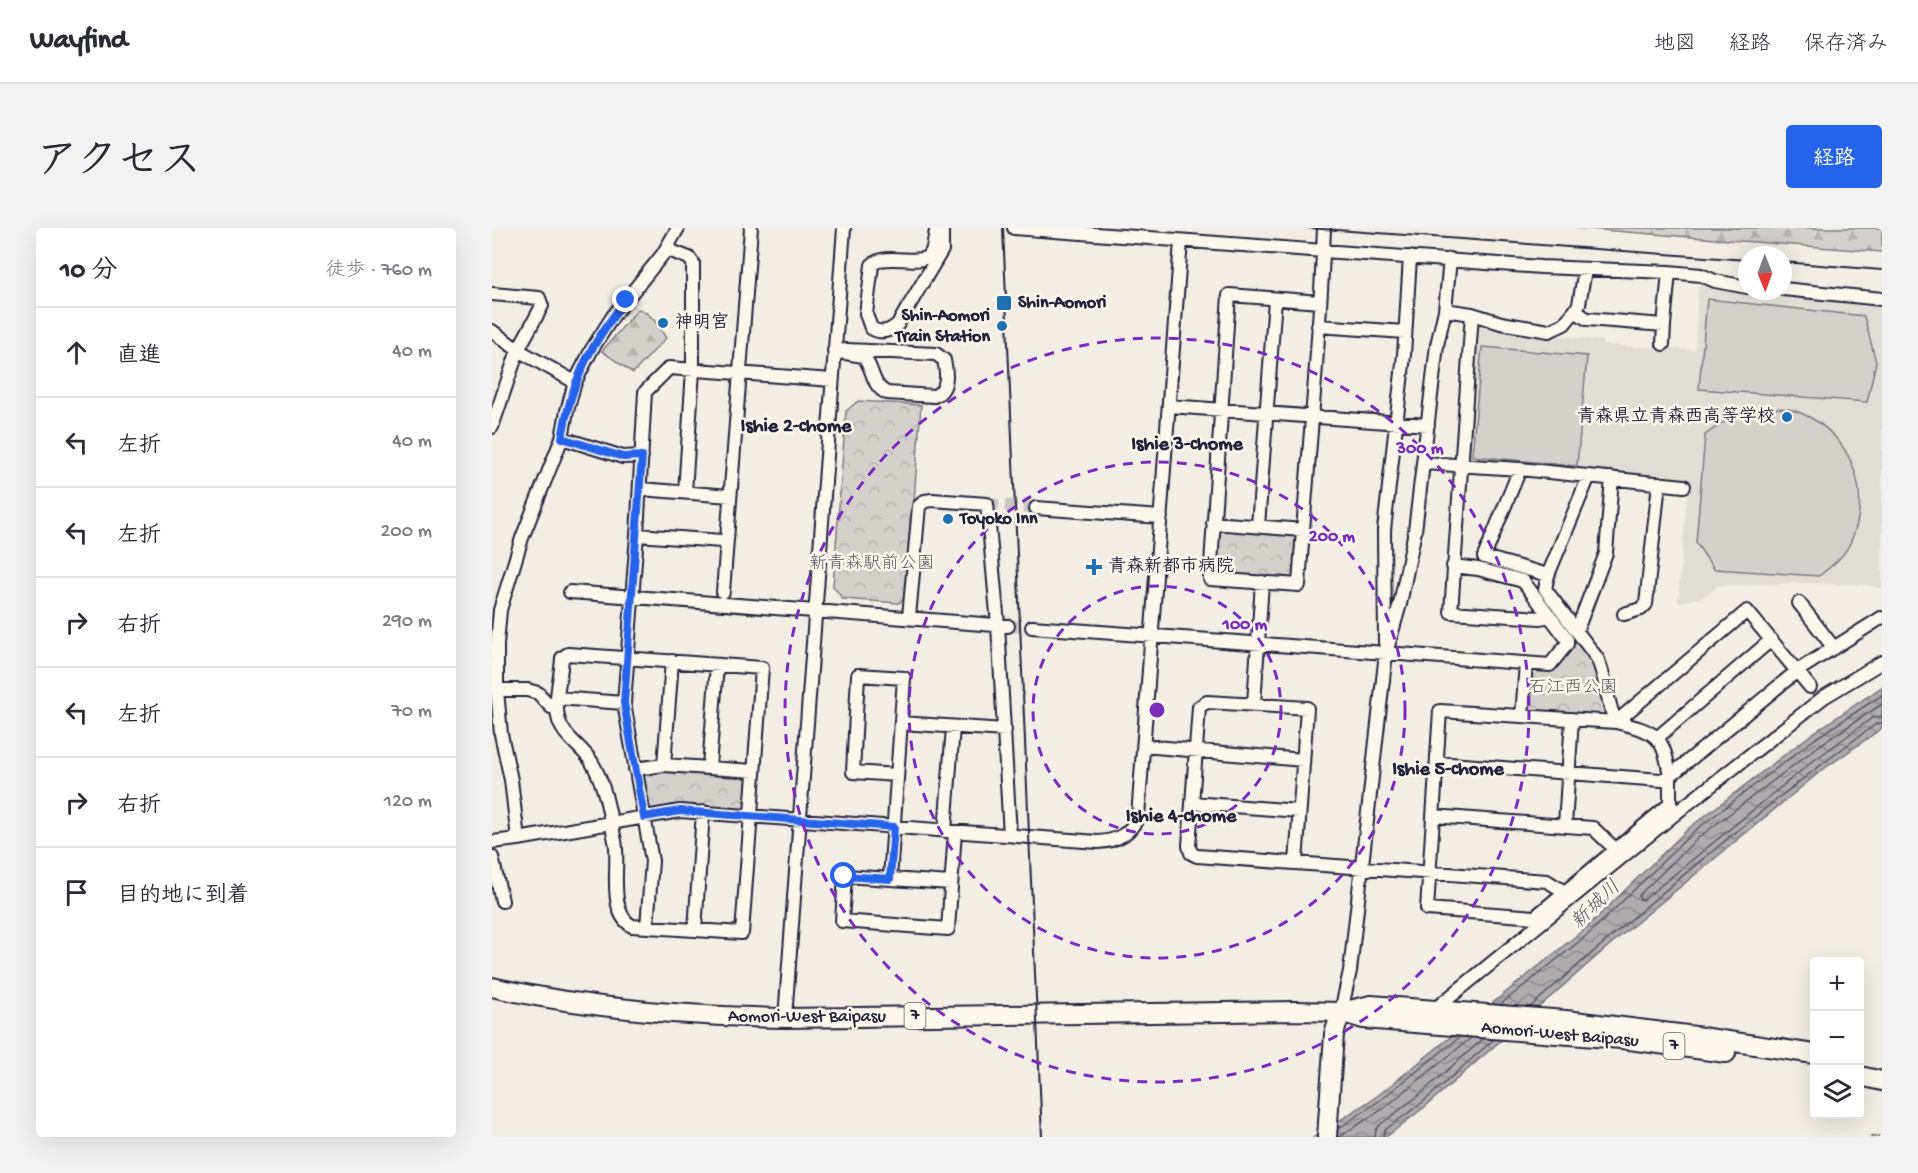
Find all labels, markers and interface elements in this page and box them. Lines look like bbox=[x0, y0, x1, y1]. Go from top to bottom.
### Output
text: Wayfind bbox=[30, 25, 127, 58]
text: 地図 bbox=[1654, 33, 1696, 58]
text: 経路 bbox=[1729, 33, 1771, 58]
text: 保存済み bbox=[1804, 33, 1888, 58]
button: 経路 bbox=[1786, 125, 1882, 188]
text: アクセス bbox=[36, 140, 201, 189]
north arrow bbox=[1738, 246, 1792, 300]
text: 10 分 bbox=[60, 257, 117, 288]
text: 徒歩 · 760 m bbox=[325, 260, 432, 283]
route end bbox=[612, 286, 638, 312]
place label: Shin-Aomori bbox=[1018, 293, 1107, 314]
marker: Shin-Aomori bbox=[995, 294, 1013, 312]
place label: Shin-Aomori Train Station bbox=[893, 306, 990, 348]
place label: 神明宮 bbox=[675, 312, 729, 334]
marker: 神明宮 bbox=[656, 316, 670, 330]
marker: Shin-Aomori Train Station bbox=[995, 319, 1009, 333]
icon: ahead bbox=[60, 336, 93, 369]
text: 40 m bbox=[392, 341, 432, 364]
text: 直進 bbox=[117, 344, 161, 370]
place label: 青森県立青森西高等学校 bbox=[1577, 406, 1775, 428]
marker: 青森県立青森西高等学校 bbox=[1780, 410, 1794, 424]
district label: Ishie 2-chome bbox=[741, 416, 852, 439]
icon: left bbox=[60, 426, 93, 459]
text: 40 m bbox=[392, 431, 432, 454]
text: 左折 bbox=[117, 434, 161, 460]
district label: Ishie 3-chome bbox=[1131, 434, 1243, 457]
text: 300 m bbox=[1396, 439, 1444, 460]
place label: Toyoko Inn bbox=[958, 509, 1038, 530]
marker: Toyoko Inn bbox=[941, 512, 955, 526]
icon: left bbox=[60, 516, 93, 549]
text: 200 m bbox=[381, 521, 432, 544]
text: 左折 bbox=[117, 524, 161, 550]
text: 200 m bbox=[1309, 527, 1355, 548]
park label: 新青森駅前公園 bbox=[809, 553, 935, 575]
place label: 青森新都市病院 bbox=[1108, 556, 1234, 578]
marker: 青森新都市病院 bbox=[1085, 558, 1103, 576]
icon: right bbox=[60, 606, 93, 639]
text: 290 m bbox=[382, 611, 432, 634]
text: 右折 bbox=[117, 614, 161, 640]
text: 100 m bbox=[1222, 615, 1268, 636]
park label: 石江西公園 bbox=[1528, 678, 1618, 699]
icon: left bbox=[60, 696, 93, 729]
centre of rings bbox=[1147, 700, 1167, 720]
text: 70 m bbox=[391, 701, 432, 724]
text: 左折 bbox=[117, 704, 161, 730]
district label: Ishie 5-chome bbox=[1392, 759, 1504, 782]
icon: right bbox=[60, 786, 93, 819]
text: 120 m bbox=[384, 791, 432, 814]
text: 右折 bbox=[117, 794, 161, 820]
district label: Ishie 4-chome bbox=[1126, 806, 1237, 829]
route start bbox=[830, 862, 856, 888]
icon: arrive bbox=[60, 876, 93, 909]
water label: 新城川 bbox=[1567, 876, 1627, 935]
text: 目的地に到着 bbox=[117, 884, 249, 910]
map controls bbox=[1810, 957, 1864, 1119]
button: + bbox=[1810, 957, 1864, 1011]
road number: 7 bbox=[904, 1003, 926, 1029]
street label: Aomori-West Baipasu bbox=[728, 1007, 886, 1028]
button: − bbox=[1810, 1011, 1864, 1065]
street label: Aomori-West Baipasu bbox=[1480, 1018, 1640, 1052]
road number: 7 bbox=[1664, 1033, 1684, 1059]
button: layers bbox=[1810, 1065, 1864, 1119]

